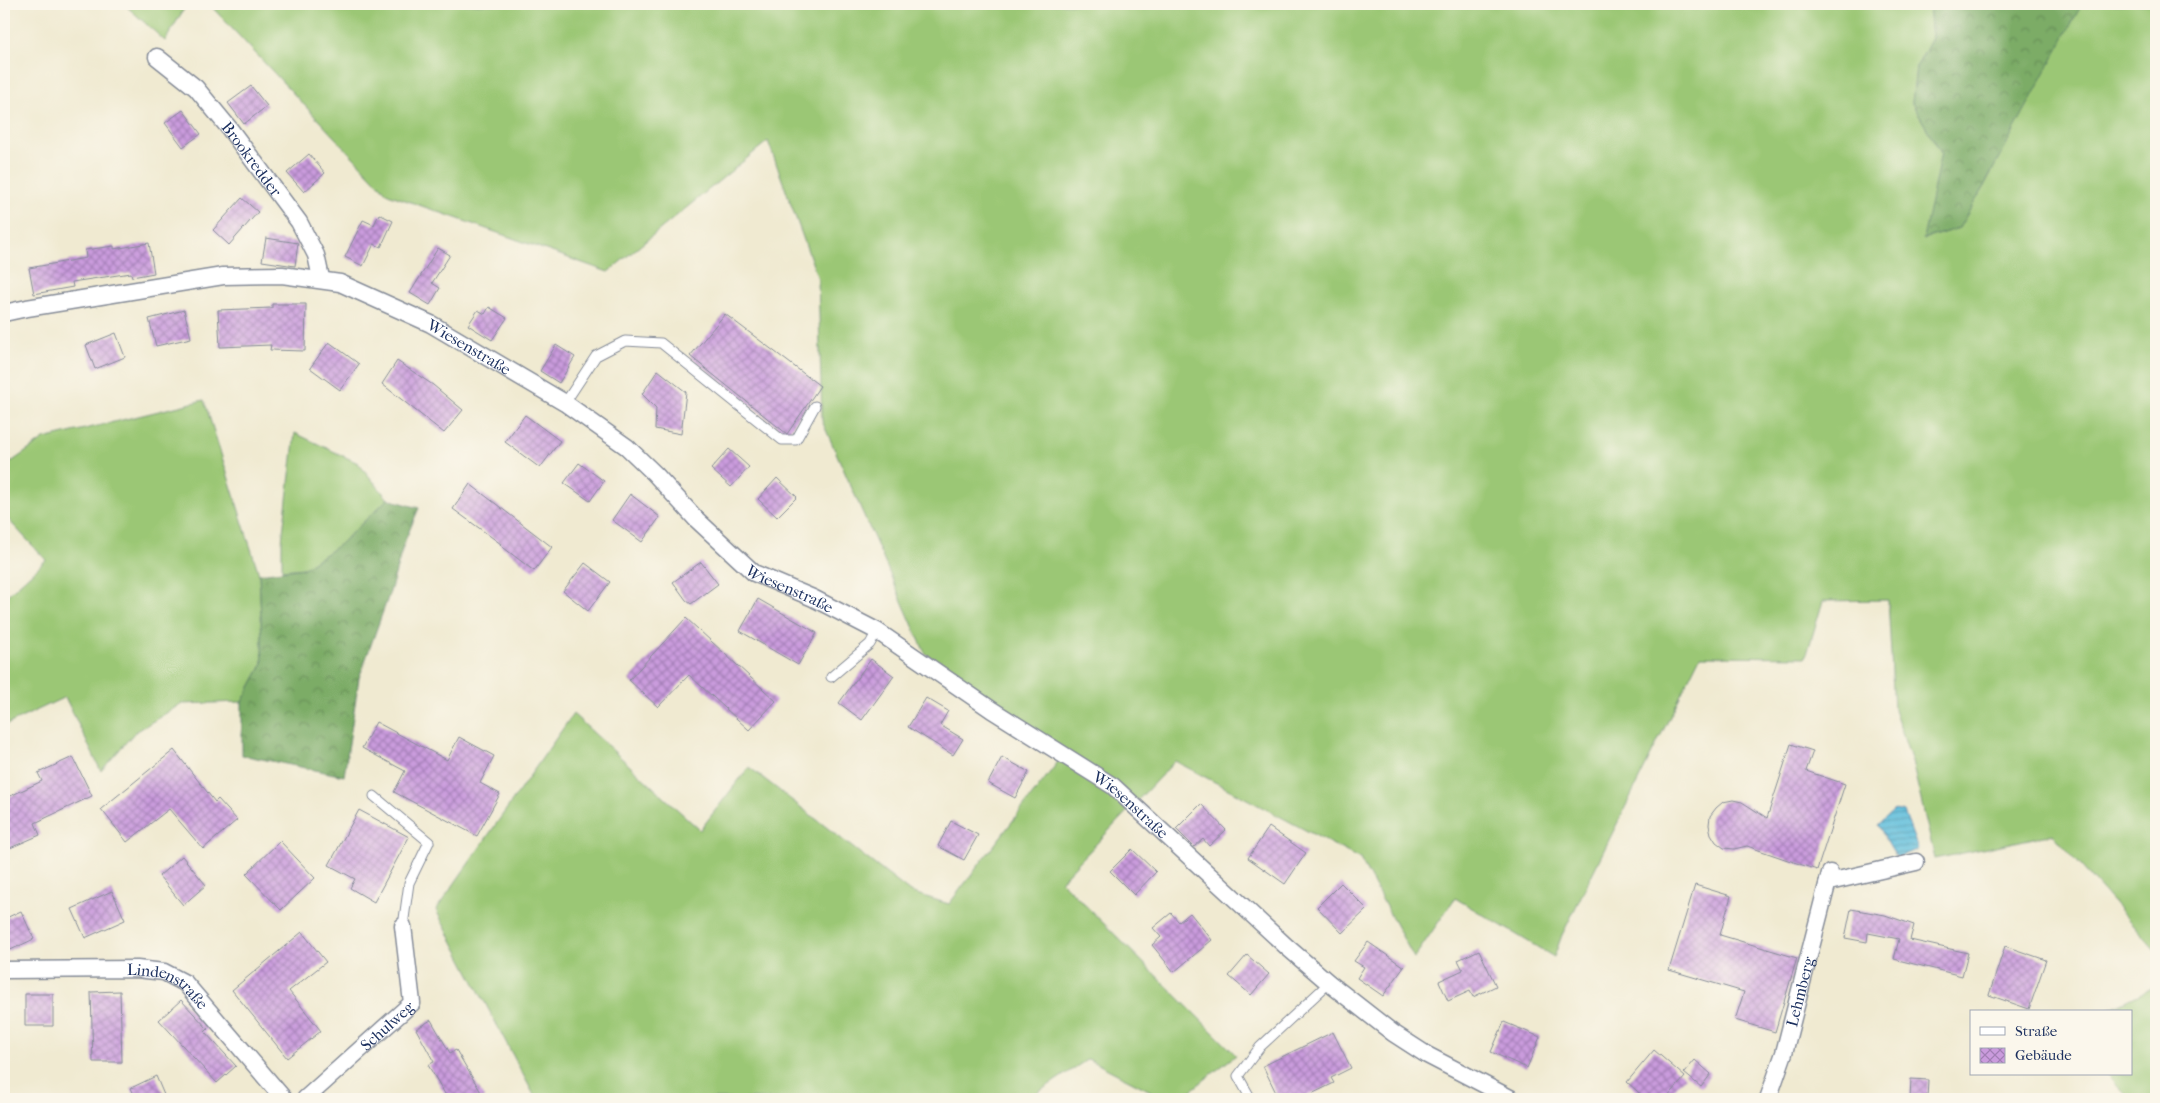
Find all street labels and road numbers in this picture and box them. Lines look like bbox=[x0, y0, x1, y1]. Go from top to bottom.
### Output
street label: Brookredder bbox=[218, 117, 286, 200]
street label: Wiesenstraße bbox=[423, 314, 515, 379]
street label: Wiesenstraße bbox=[741, 560, 837, 616]
street label: Wiesenstraße bbox=[1089, 766, 1173, 842]
street label: Lehmberg bbox=[1782, 954, 1818, 1029]
street label: Lindenstraße bbox=[127, 960, 213, 1013]
street label: Schulweg bbox=[356, 996, 418, 1054]

